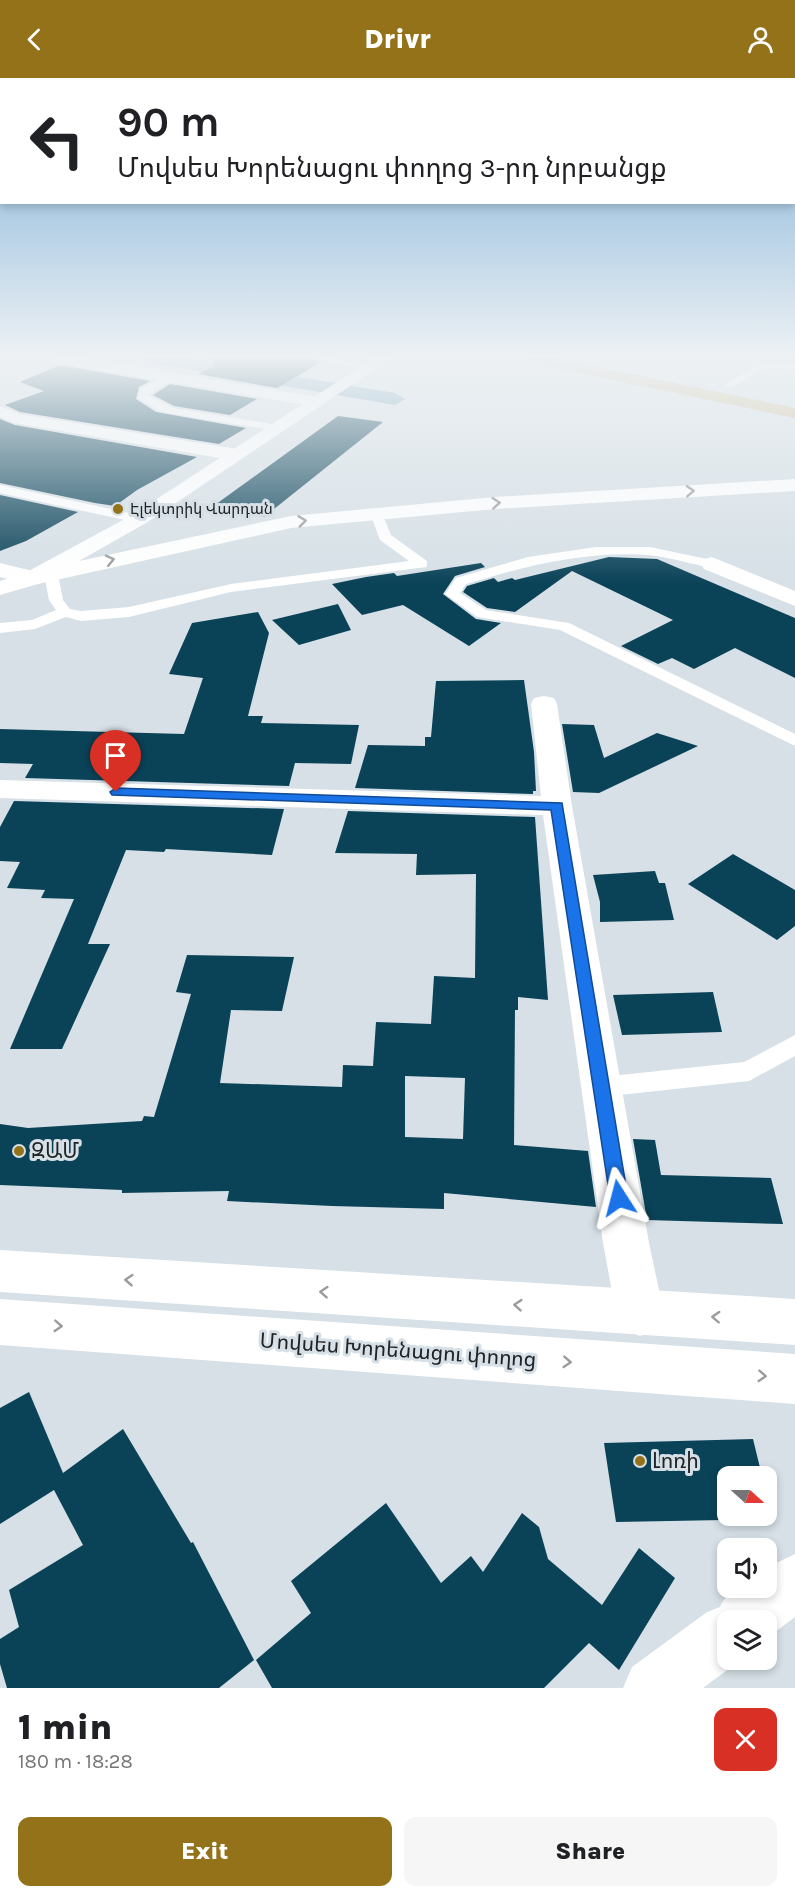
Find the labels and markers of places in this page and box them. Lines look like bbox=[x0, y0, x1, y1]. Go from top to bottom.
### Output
place label: Էլեկտրիկ Վարդան bbox=[130, 500, 273, 518]
marker: Էլեկտրիկ Վարդան bbox=[111, 502, 125, 516]
pin bbox=[90, 730, 141, 792]
place label: ԶԱՄ bbox=[31, 1139, 79, 1163]
marker: ԶԱՄ bbox=[12, 1144, 26, 1158]
place label: Լոռի bbox=[652, 1449, 699, 1473]
marker: Լոռի bbox=[633, 1454, 647, 1468]

